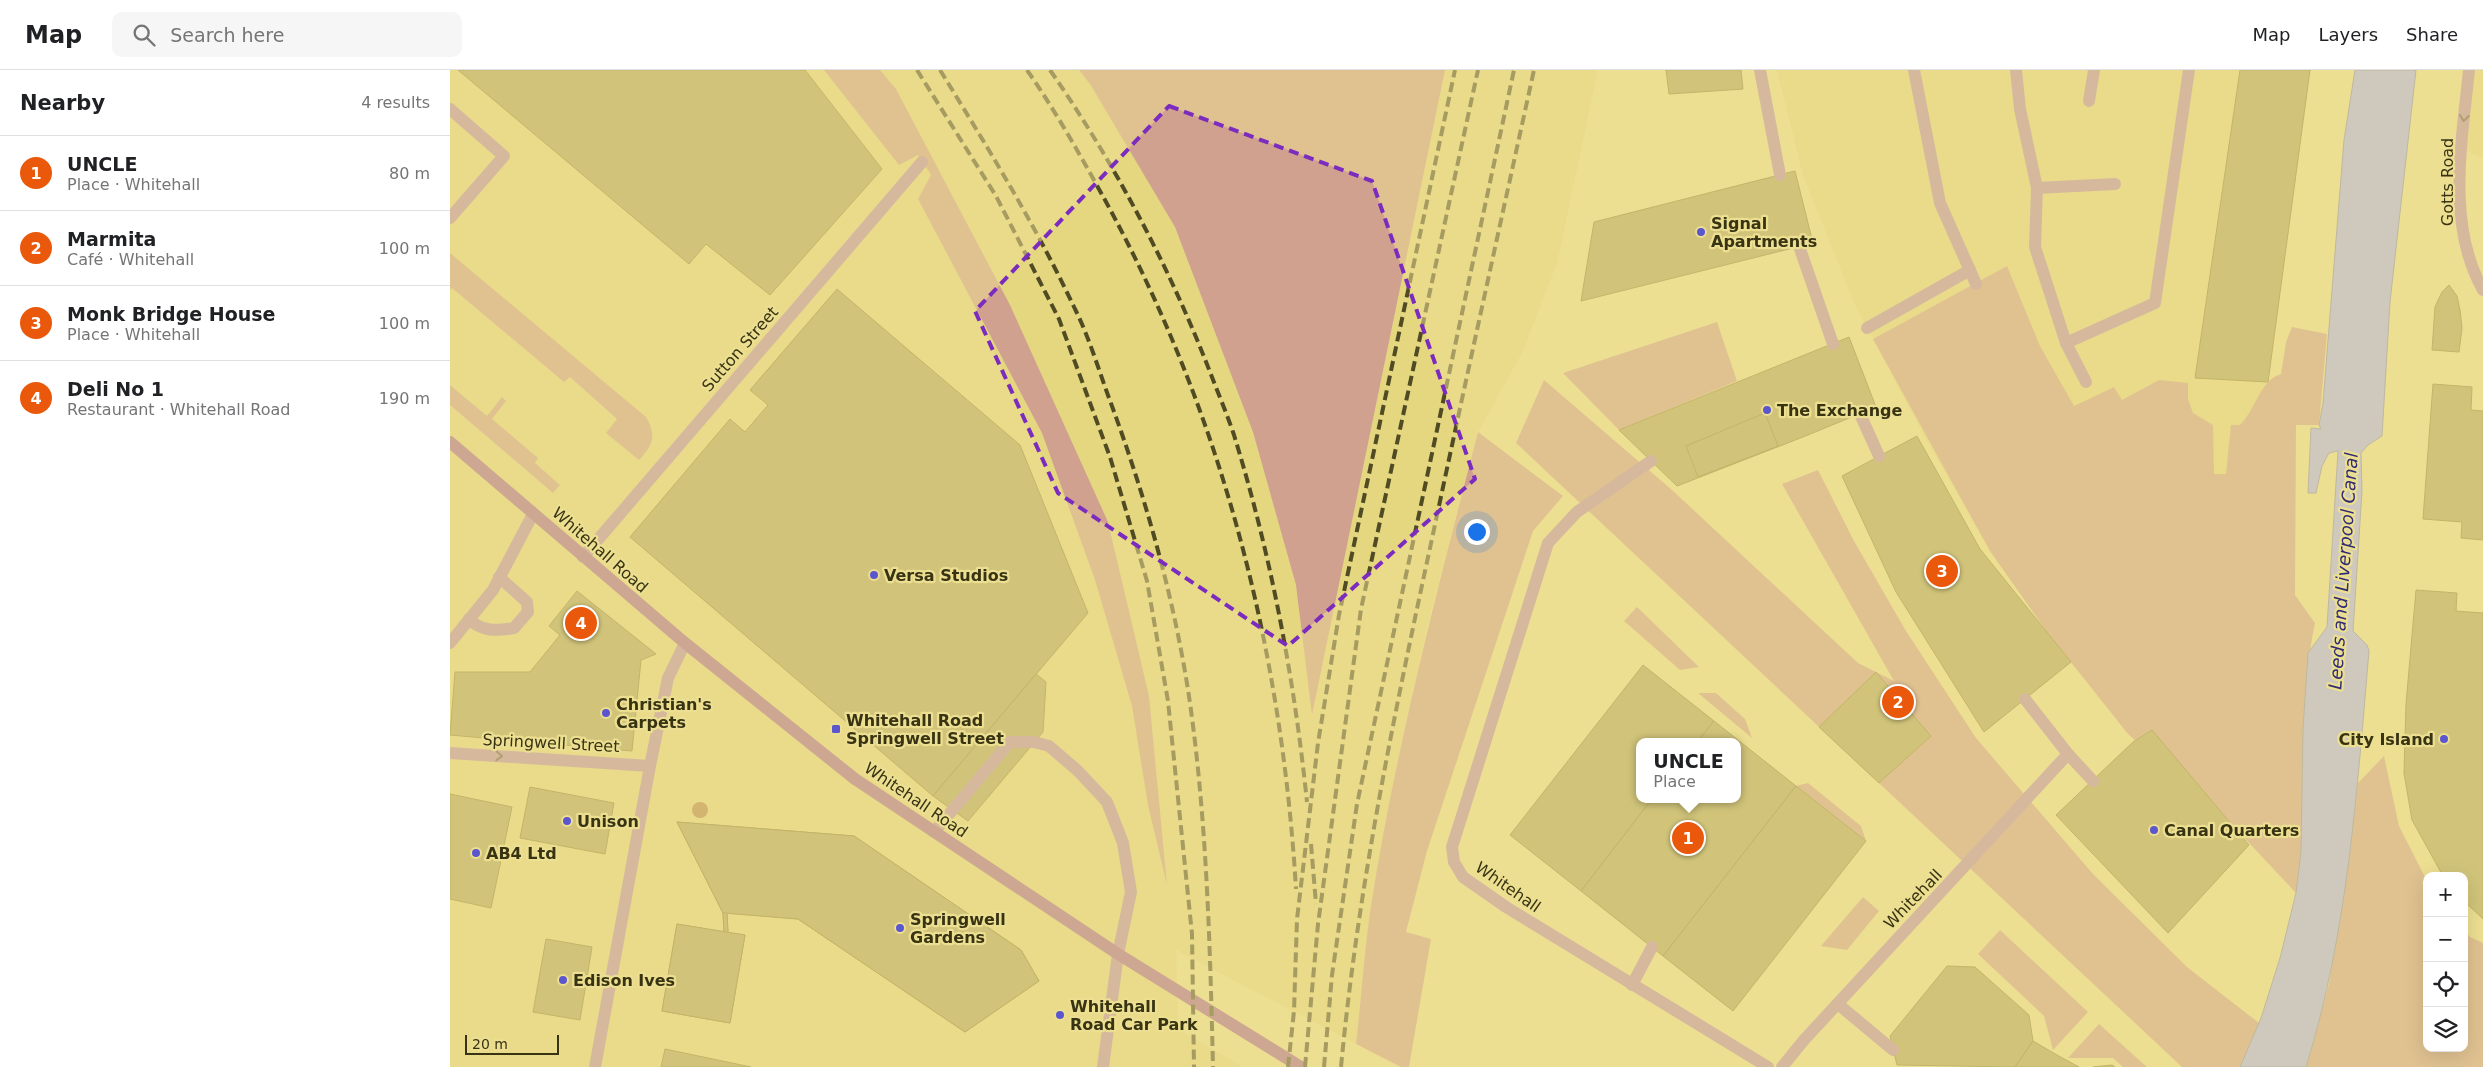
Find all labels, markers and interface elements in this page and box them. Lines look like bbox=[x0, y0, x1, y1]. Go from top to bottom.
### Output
search box bbox=[112, 12, 462, 57]
text: Map bbox=[25, 21, 82, 49]
icon: search bbox=[130, 21, 158, 49]
text: Search here bbox=[170, 24, 284, 46]
text: Map bbox=[2252, 24, 2290, 45]
text: Layers bbox=[2318, 24, 2378, 45]
text: Share bbox=[2406, 24, 2458, 45]
text: Nearby bbox=[20, 91, 105, 115]
text: 4 results bbox=[361, 93, 430, 112]
one-way arrow bbox=[2459, 115, 2470, 123]
street label: Gotts Road bbox=[2438, 138, 2457, 226]
text: UNCLE bbox=[67, 153, 137, 175]
text: 1 bbox=[30, 164, 42, 183]
text: 80 m bbox=[389, 164, 430, 183]
text: Place · Whitehall bbox=[67, 175, 200, 194]
place label: Signal Apartments bbox=[1711, 214, 1817, 251]
marker: Signal Apartments bbox=[1695, 226, 1707, 238]
text: Marmita bbox=[67, 228, 156, 250]
text: 2 bbox=[30, 239, 42, 258]
text: 100 m bbox=[379, 239, 430, 258]
text: Café · Whitehall bbox=[67, 250, 194, 269]
text: Monk Bridge House bbox=[67, 303, 275, 325]
street label: Sutton Street bbox=[698, 303, 782, 395]
text: 3 bbox=[30, 314, 42, 333]
text: 100 m bbox=[379, 314, 430, 333]
text: Place · Whitehall bbox=[67, 325, 200, 344]
text: Deli No 1 bbox=[67, 378, 164, 400]
text: 4 bbox=[30, 389, 42, 408]
text: 190 m bbox=[379, 389, 430, 408]
text: Restaurant · Whitehall Road bbox=[67, 400, 290, 419]
place label: The Exchange bbox=[1777, 401, 1902, 420]
marker: The Exchange bbox=[1761, 404, 1773, 416]
water label: Leeds and Liverpool Canal bbox=[2324, 452, 2362, 690]
street label: Whitehall Road bbox=[548, 503, 652, 597]
your location bbox=[1464, 519, 1490, 545]
pin: 3 bbox=[1926, 552, 1958, 590]
place label: Versa Studios bbox=[884, 566, 1008, 585]
marker: Versa Studios bbox=[868, 569, 880, 581]
pin: 4 bbox=[565, 604, 597, 642]
pin: 2 bbox=[1882, 683, 1914, 721]
place label: Christian's Carpets bbox=[616, 695, 712, 732]
marker: Christian's Carpets bbox=[600, 707, 612, 719]
place label: Whitehall Road Springwell Street bbox=[846, 711, 1004, 748]
marker: Whitehall Road Springwell Street bbox=[830, 723, 842, 735]
street label: Springwell Street bbox=[482, 730, 620, 756]
place label: City Island bbox=[2339, 730, 2434, 749]
marker: City Island bbox=[2438, 733, 2450, 745]
popup bbox=[1636, 738, 1741, 803]
text: UNCLE bbox=[1653, 750, 1724, 772]
one-way arrow bbox=[495, 751, 503, 762]
street label: Whitehall Road bbox=[861, 758, 971, 842]
text: Place bbox=[1653, 772, 1696, 791]
place label: Unison bbox=[577, 812, 639, 831]
marker: Unison bbox=[561, 815, 573, 827]
pin: 1 bbox=[1672, 819, 1704, 857]
place label: Canal Quarters bbox=[2164, 821, 2299, 840]
marker: Canal Quarters bbox=[2148, 824, 2160, 836]
place label: AB4 Ltd bbox=[486, 844, 557, 863]
marker: AB4 Ltd bbox=[470, 847, 482, 859]
street label: Whitehall bbox=[1472, 858, 1544, 916]
street label: Whitehall bbox=[1880, 865, 1946, 933]
map controls bbox=[2423, 872, 2468, 1052]
button: + bbox=[2423, 872, 2468, 917]
place label: Springwell Gardens bbox=[910, 910, 1006, 947]
button: − bbox=[2423, 917, 2468, 962]
marker: Springwell Gardens bbox=[894, 922, 906, 934]
button: locate bbox=[2423, 962, 2468, 1007]
place label: Edison Ives bbox=[573, 971, 675, 990]
marker: Edison Ives bbox=[557, 974, 569, 986]
place label: Whitehall Road Car Park bbox=[1070, 997, 1198, 1034]
button: layers bbox=[2423, 1007, 2468, 1052]
marker: Whitehall Road Car Park bbox=[1054, 1009, 1066, 1021]
scale bar bbox=[465, 1032, 559, 1055]
text: 20 m bbox=[472, 1036, 508, 1052]

